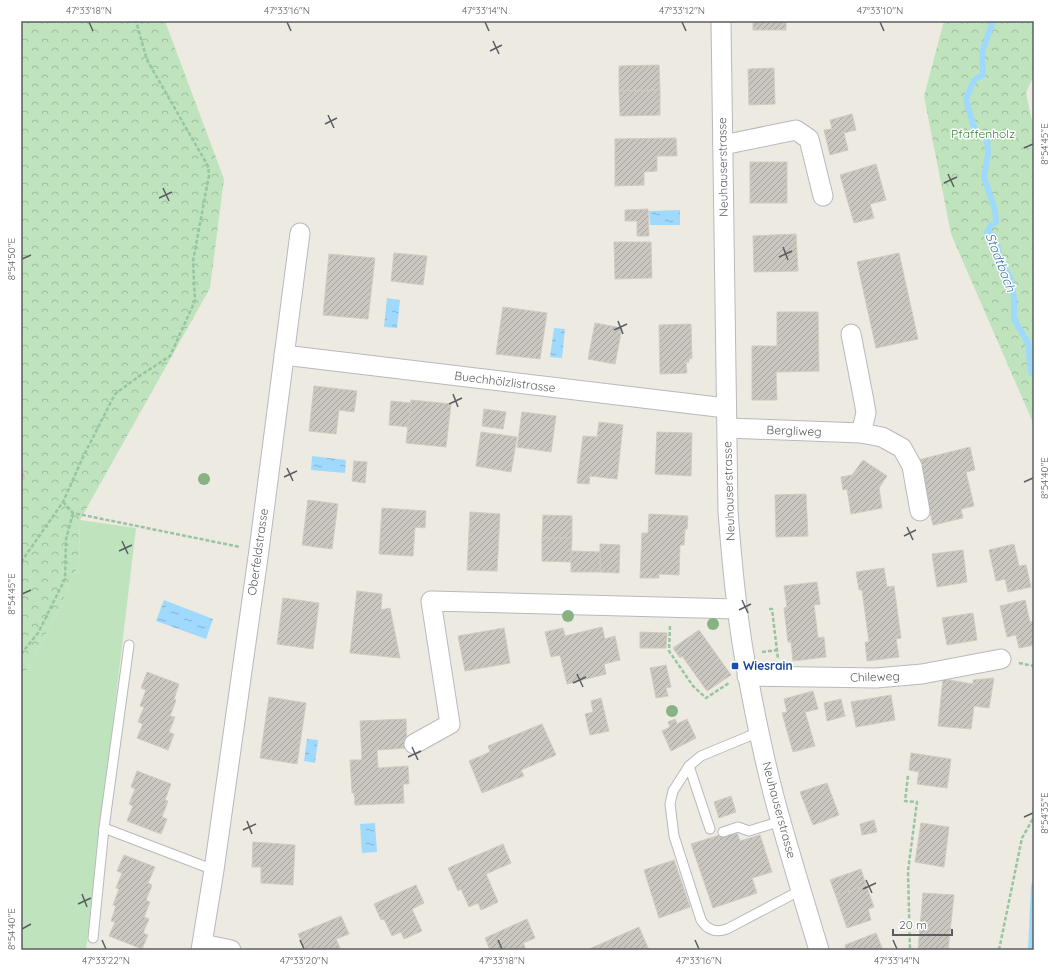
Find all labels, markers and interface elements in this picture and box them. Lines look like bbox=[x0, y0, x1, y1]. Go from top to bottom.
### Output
text: 47°33'18"N bbox=[66, 4, 112, 17]
text: 47°33'16"N bbox=[264, 4, 310, 17]
text: 47°33'14"N bbox=[462, 4, 508, 17]
text: 47°33'12"N bbox=[659, 4, 705, 17]
text: 47°33'10"N bbox=[857, 4, 903, 17]
street label: Neuhauserstrasse bbox=[714, 117, 731, 217]
text: 8°54'45"E bbox=[1038, 123, 1051, 165]
park label: Pfaffenholz bbox=[951, 126, 1015, 141]
water label: Stadtbach bbox=[982, 230, 1020, 294]
text: 8°54'50"E bbox=[5, 238, 18, 280]
street label: Buechhölzlistrasse bbox=[454, 368, 557, 395]
street label: Bergliweg bbox=[766, 422, 822, 439]
street label: Neuhauserstrasse bbox=[719, 441, 738, 541]
text: 8°54'40"E bbox=[1038, 457, 1051, 499]
street label: Oberfeldstrasse bbox=[244, 507, 271, 597]
text: 8°54'45"E bbox=[5, 573, 18, 615]
place label: Wiesrain bbox=[743, 658, 793, 673]
marker: Wiesrain bbox=[730, 661, 740, 671]
street label: Chileweg bbox=[850, 668, 900, 685]
street label: Neuhauserstrasse bbox=[759, 760, 800, 860]
text: 8°54'35"E bbox=[1038, 792, 1051, 834]
text: 8°54'40"E bbox=[5, 908, 18, 950]
scale bar bbox=[893, 911, 952, 937]
text: 20 m bbox=[899, 917, 927, 932]
text: 47°33'22"N bbox=[82, 954, 130, 967]
text: 47°33'20"N bbox=[280, 954, 328, 967]
text: 47°33'18"N bbox=[479, 954, 525, 967]
text: 47°33'16"N bbox=[676, 954, 722, 967]
text: 47°33'14"N bbox=[874, 954, 920, 967]

